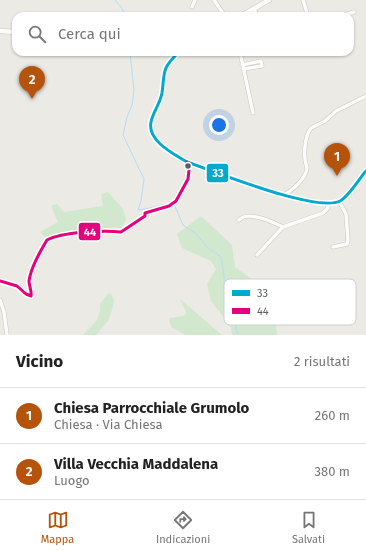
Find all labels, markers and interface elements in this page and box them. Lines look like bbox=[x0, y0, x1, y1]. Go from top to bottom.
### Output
search box bbox=[12, 12, 354, 56]
icon: search bbox=[26, 23, 48, 45]
text: Cerca qui bbox=[58, 25, 121, 43]
pin: 2 bbox=[19, 66, 45, 99]
your location bbox=[209, 115, 229, 135]
pin: 1 bbox=[324, 143, 350, 176]
unlabelled marker bbox=[183, 161, 193, 171]
line badge: 33 bbox=[206, 163, 229, 183]
text: 33 bbox=[211, 167, 224, 180]
line badge: 44 bbox=[78, 222, 101, 241]
text: 44 bbox=[84, 226, 96, 239]
legend bbox=[224, 279, 356, 325]
text: 33 bbox=[257, 287, 268, 300]
text: 44 bbox=[257, 305, 269, 318]
text: Vicino bbox=[16, 351, 63, 372]
text: 2 risultati bbox=[294, 354, 350, 369]
text: Chiesa Parrocchiale Grumolo bbox=[54, 399, 249, 417]
text: 1 bbox=[26, 408, 32, 423]
text: 260 m bbox=[315, 408, 350, 423]
text: Chiesa · Via Chiesa bbox=[54, 417, 163, 432]
text: Villa Vecchia Maddalena bbox=[54, 455, 218, 473]
text: 2 bbox=[26, 464, 32, 479]
text: 380 m bbox=[315, 464, 350, 479]
text: Luogo bbox=[54, 473, 90, 488]
tab: Mappa bbox=[41, 509, 74, 546]
tab: Indicazioni bbox=[156, 509, 210, 546]
tab: Salvati bbox=[292, 509, 325, 546]

